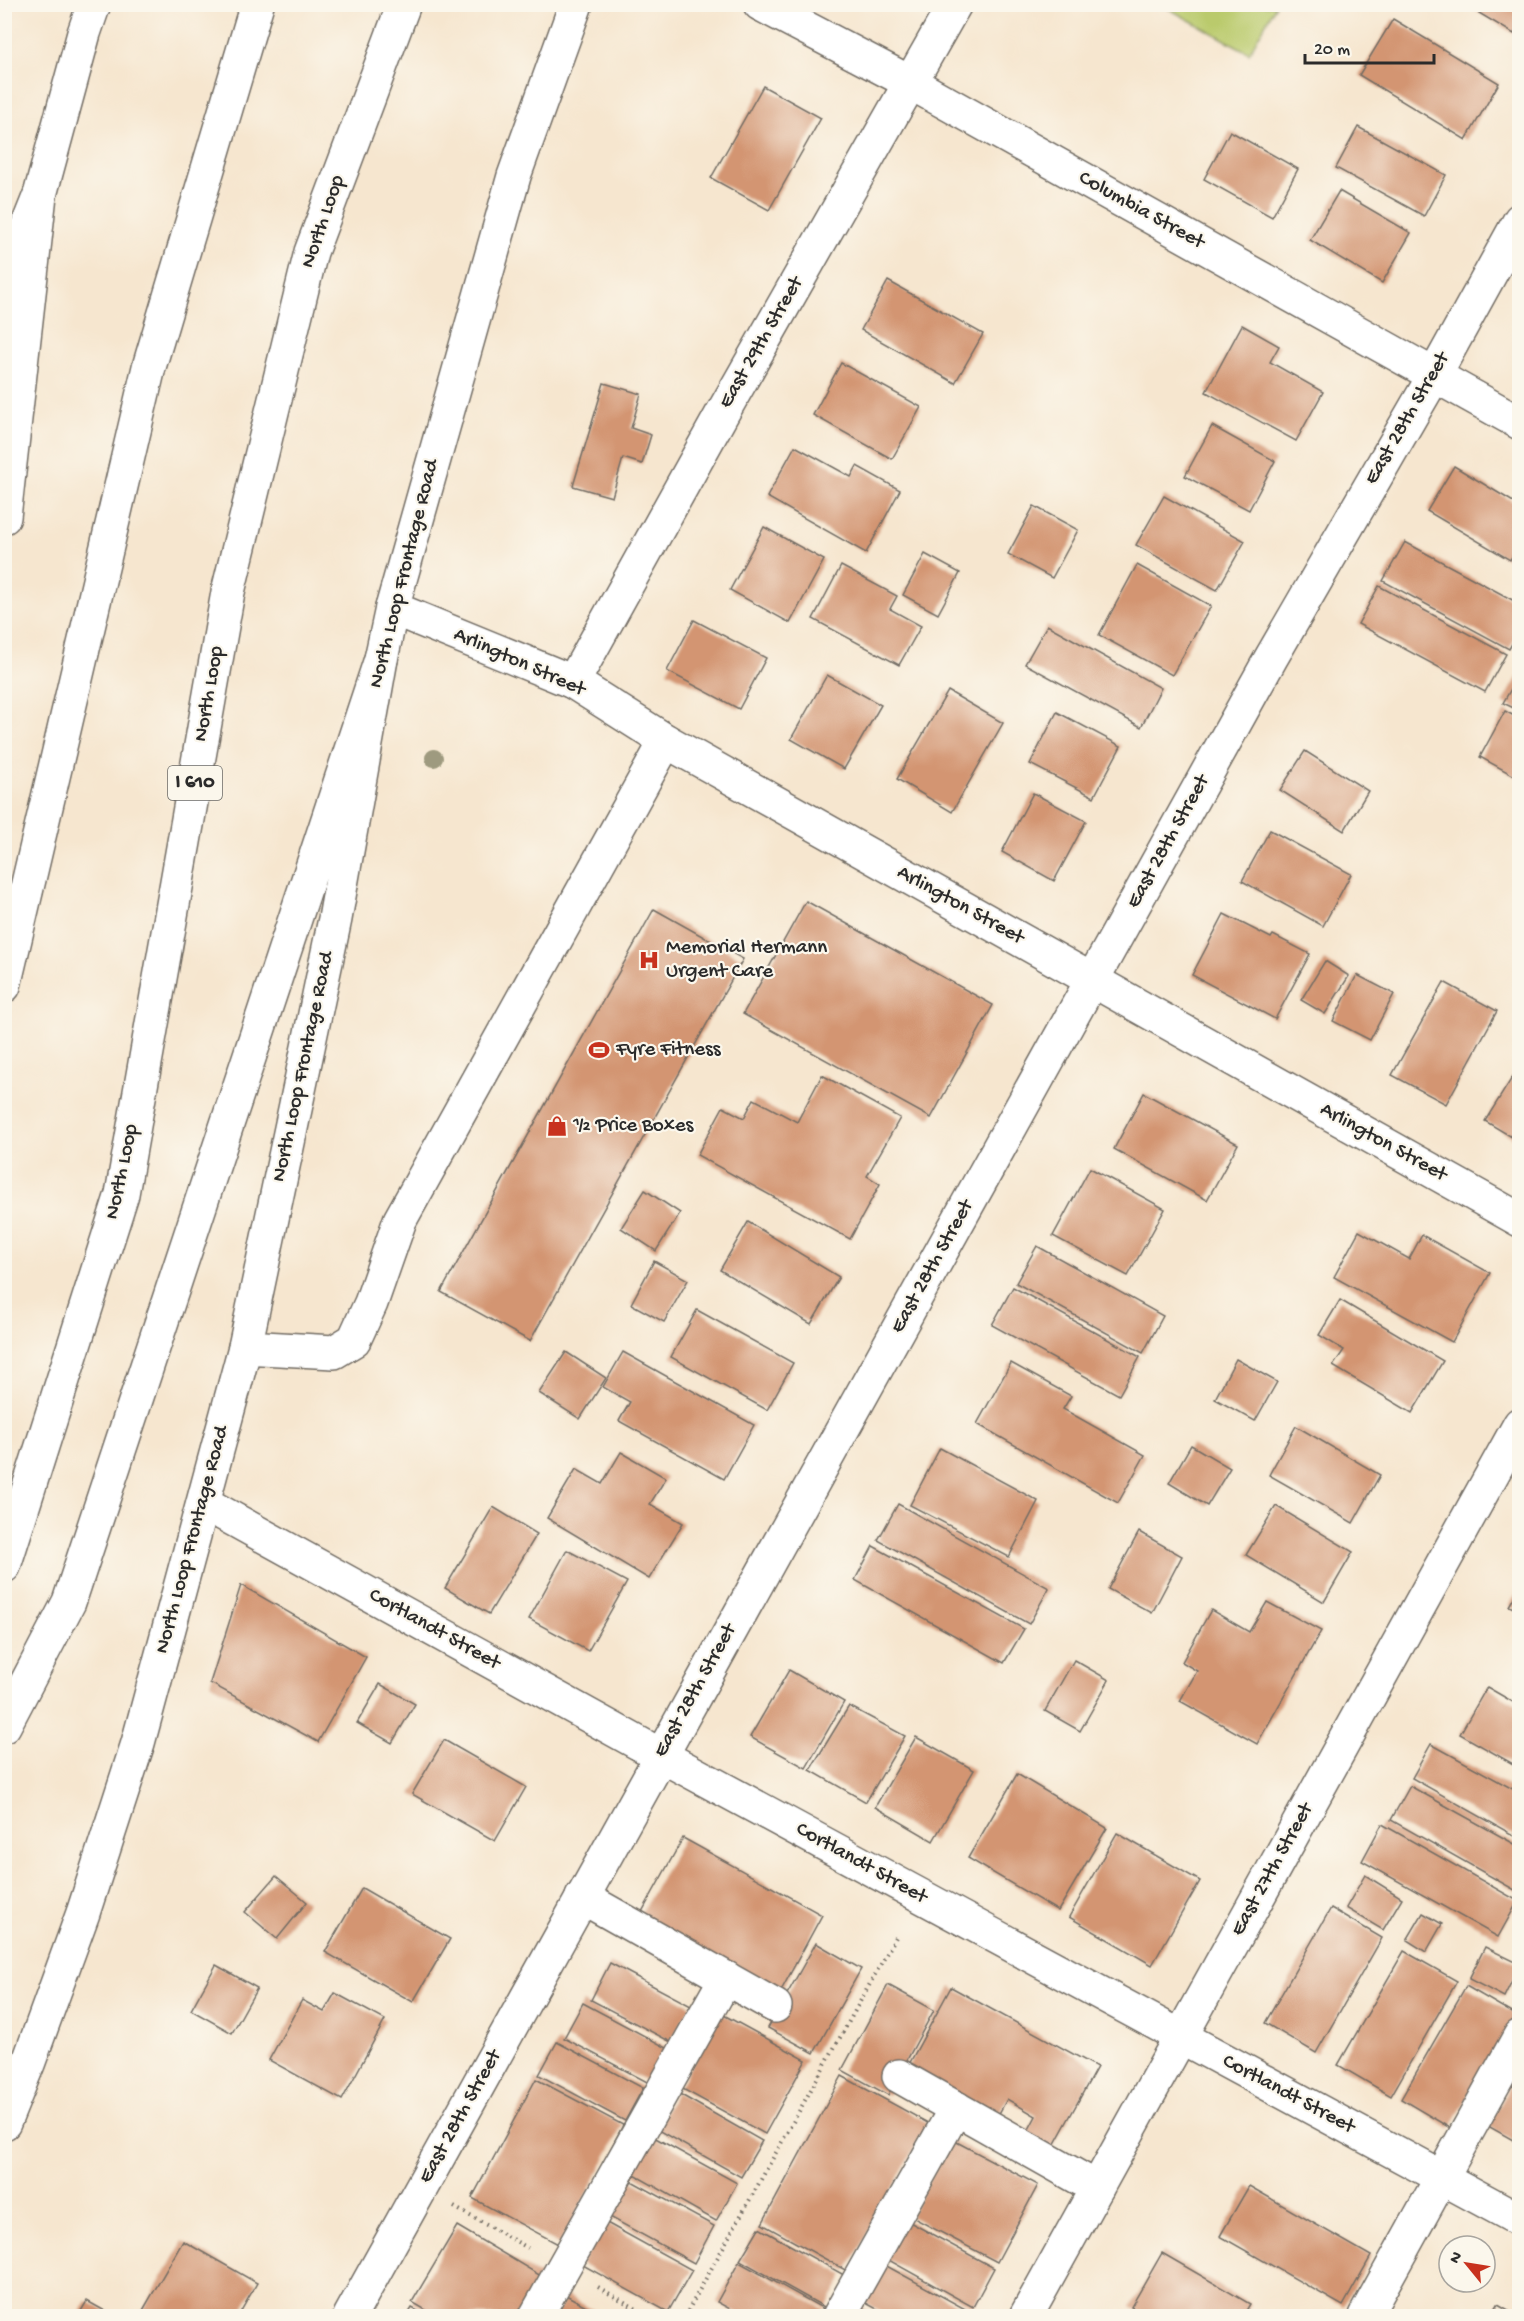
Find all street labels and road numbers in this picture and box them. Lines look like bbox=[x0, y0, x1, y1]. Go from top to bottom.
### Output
street label: Columbia Street bbox=[1074, 166, 1210, 257]
street label: North Loop bbox=[296, 172, 352, 272]
street label: East 29th Street bbox=[714, 271, 811, 413]
street label: East 28th Street bbox=[1360, 346, 1457, 490]
street label: North Loop Frontage Road bbox=[364, 456, 446, 691]
street label: Arlington Street bbox=[449, 623, 591, 704]
street label: North Loop bbox=[189, 644, 231, 744]
road number: I 610 bbox=[168, 766, 222, 800]
street label: East 28th Street bbox=[1122, 769, 1217, 913]
street label: Arlington Street bbox=[892, 861, 1030, 952]
street label: North Loop Frontage Road bbox=[267, 948, 341, 1184]
street label: Arlington Street bbox=[1315, 1098, 1453, 1189]
street label: North Loop bbox=[101, 1121, 145, 1222]
street label: East 28th Street bbox=[886, 1194, 981, 1338]
street label: North Loop Frontage Road bbox=[151, 1422, 236, 1657]
street label: Cortlandt Street bbox=[364, 1584, 506, 1678]
street label: East 28th Street bbox=[649, 1618, 744, 1762]
street label: East 27th Street bbox=[1226, 1797, 1321, 1941]
street label: Cortlandt Street bbox=[791, 1818, 933, 1912]
street label: East 28th Street bbox=[414, 2044, 509, 2188]
street label: Cortlandt Street bbox=[1217, 2050, 1361, 2142]

